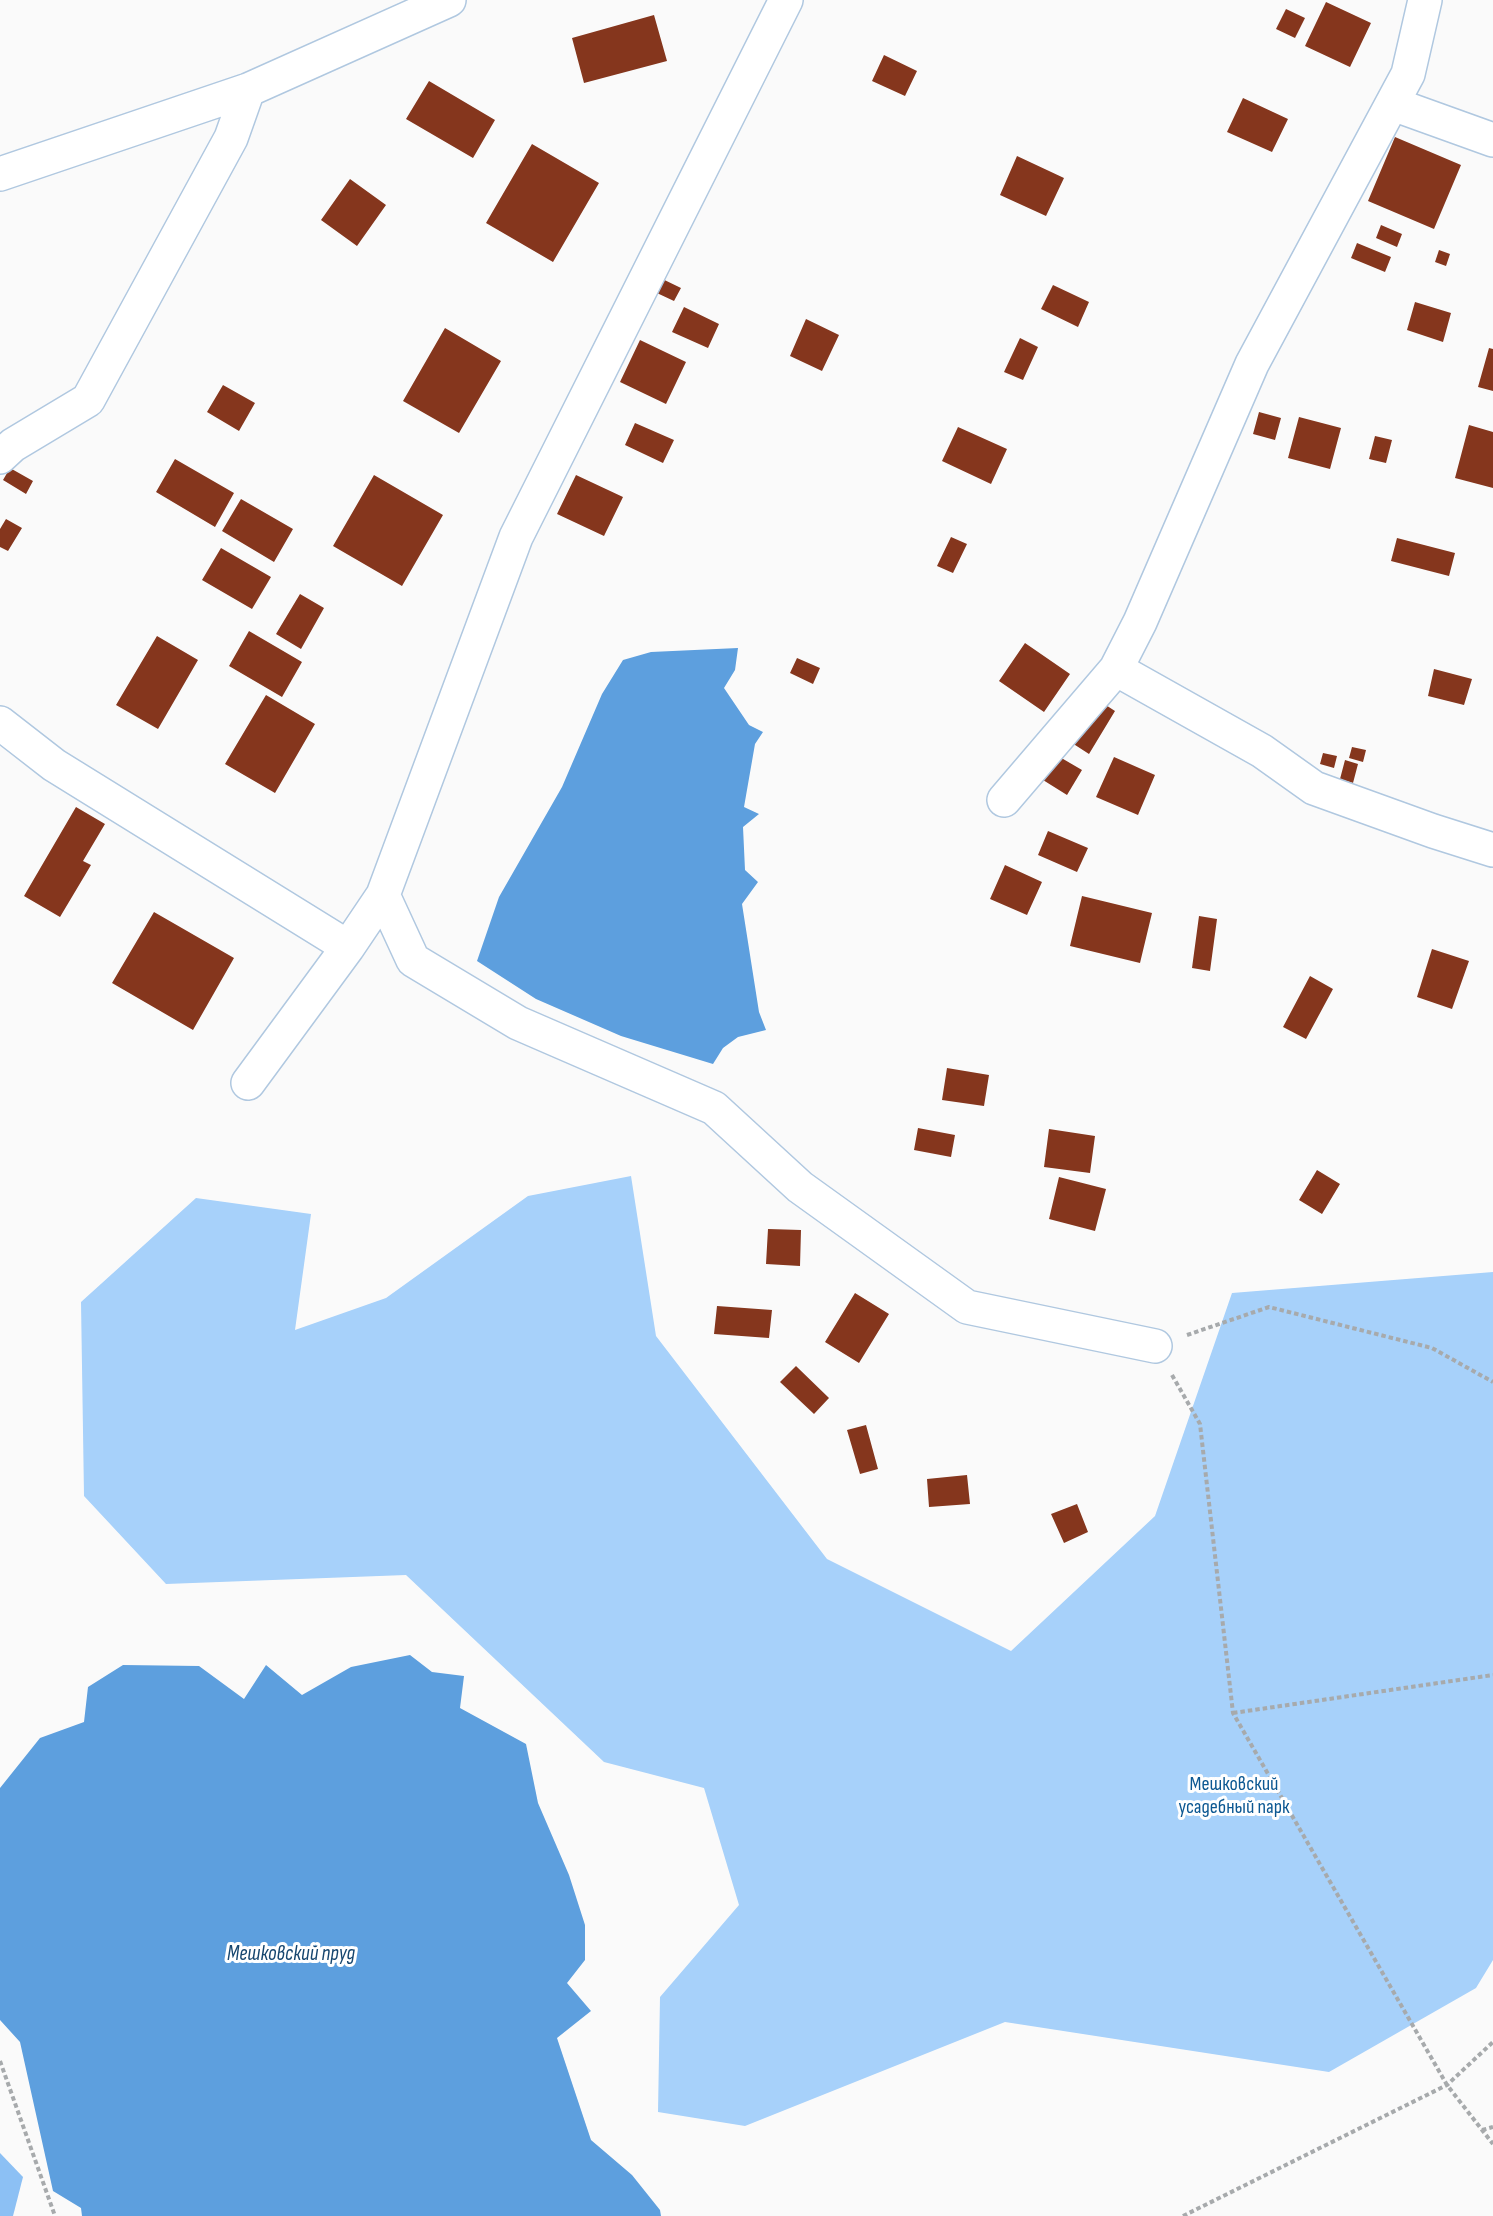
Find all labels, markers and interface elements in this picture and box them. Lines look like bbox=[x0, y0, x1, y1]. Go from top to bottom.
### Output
park label: Мешковский усадебный парк bbox=[1178, 1773, 1290, 1820]
water label: Мешковский пруд bbox=[227, 1942, 355, 1968]

